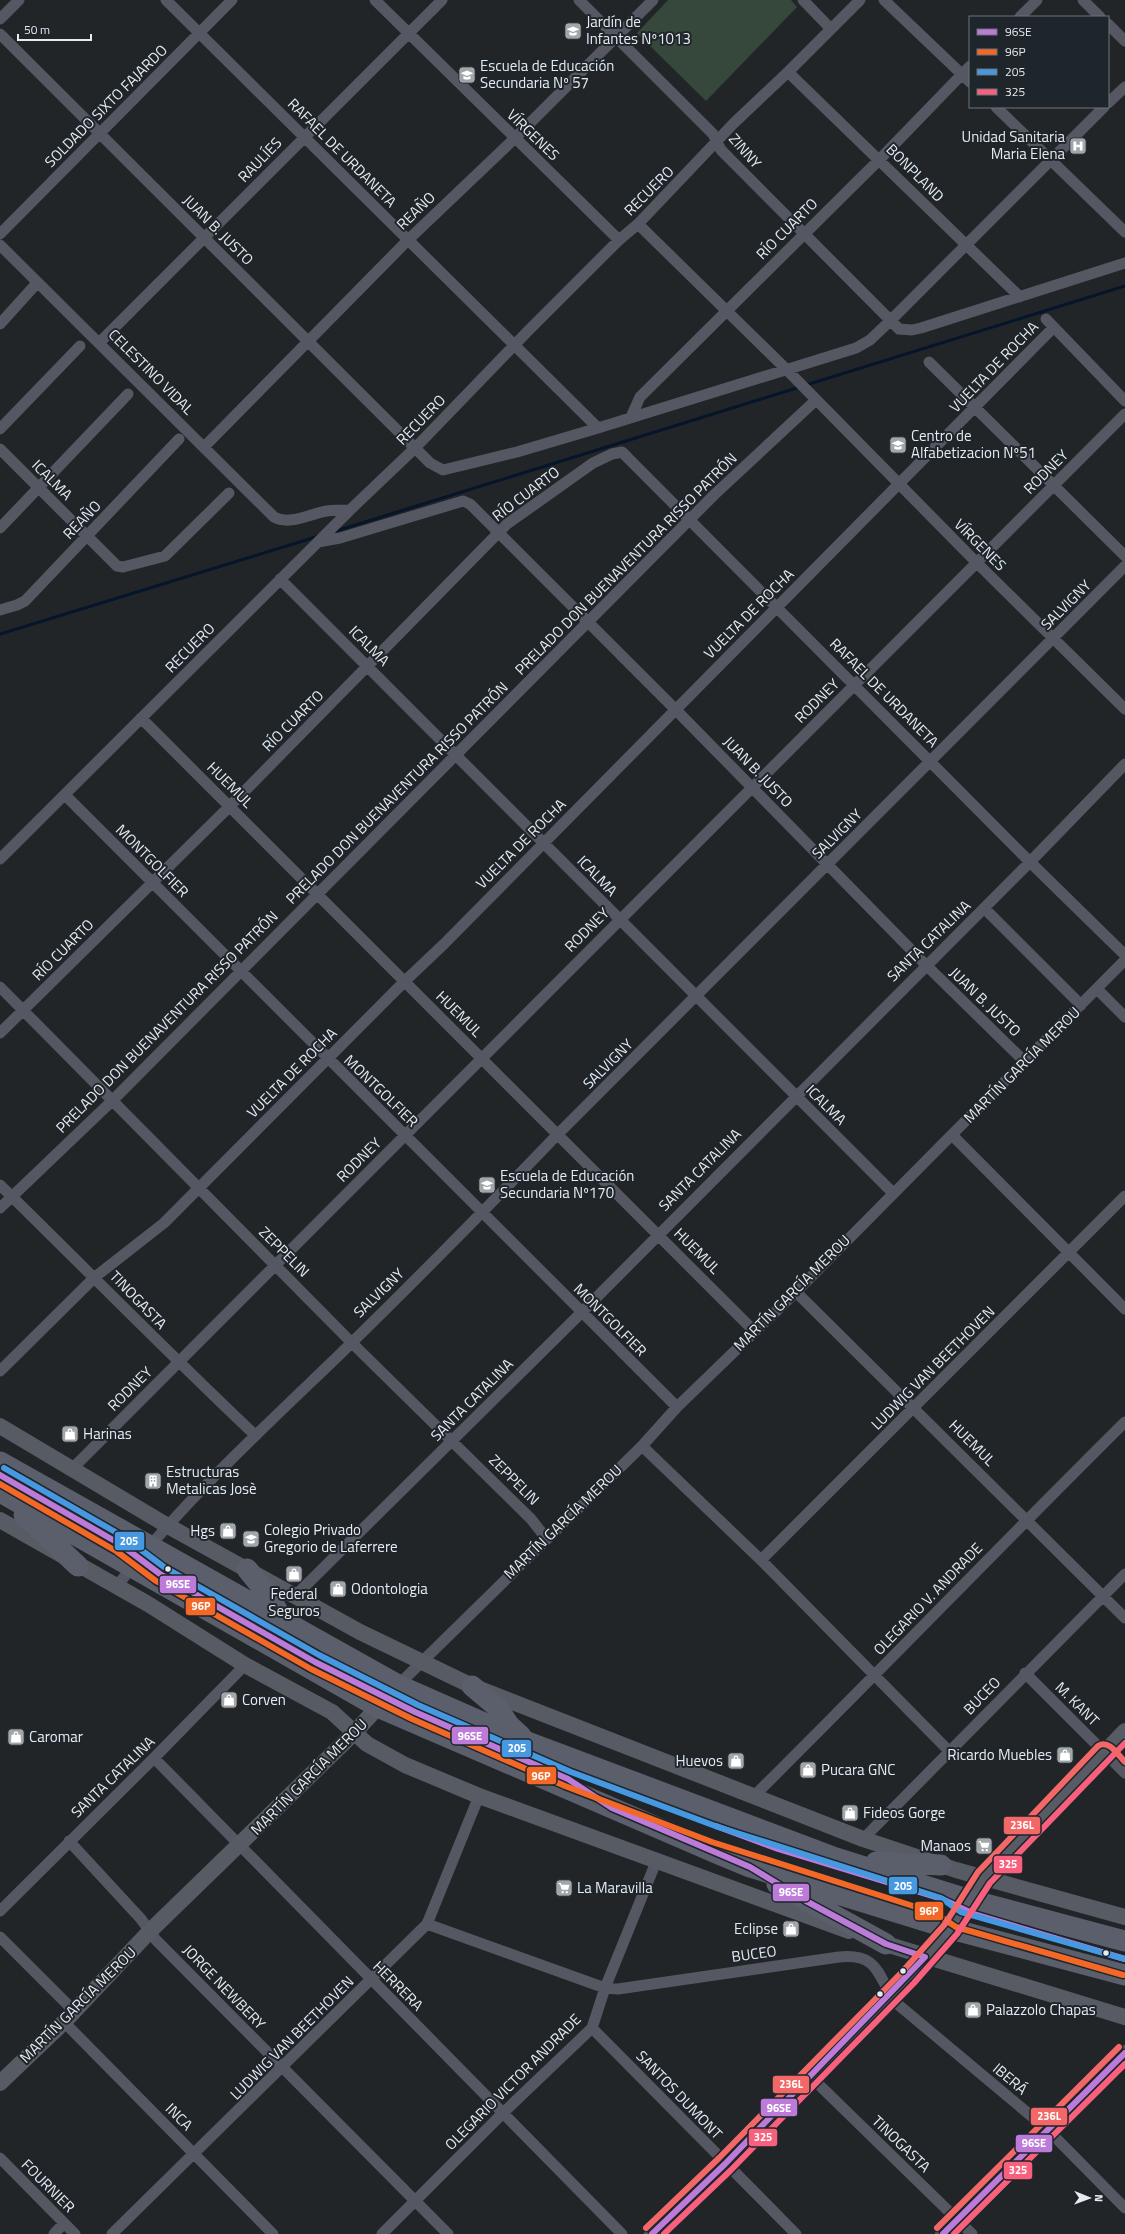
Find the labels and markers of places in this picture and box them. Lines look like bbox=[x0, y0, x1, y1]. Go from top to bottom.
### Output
place label: Jardín de Infantes Nº1013 bbox=[586, 10, 691, 50]
school or university icon: Jardín de Infantes Nº1013 bbox=[563, 21, 583, 41]
place label: Escuela de Educación Secundaria Nº 57 bbox=[480, 54, 614, 94]
school or university icon: Escuela de Educación Secundaria Nº 57 bbox=[457, 65, 477, 85]
place label: Unidad Sanitaria Maria Elena bbox=[962, 125, 1065, 165]
hospital icon: Unidad Sanitaria Maria Elena bbox=[1068, 136, 1088, 156]
place label: Centro de Alfabetizacion Nº51 bbox=[911, 424, 1036, 464]
school or university icon: Centro de Alfabetizacion Nº51 bbox=[888, 435, 908, 455]
place label: Escuela de Educación Secundaria Nº170 bbox=[500, 1164, 634, 1204]
school or university icon: Escuela de Educación Secundaria Nº170 bbox=[477, 1175, 497, 1195]
place label: Harinas bbox=[83, 1422, 132, 1445]
shop icon: Harinas bbox=[60, 1424, 80, 1444]
place label: Estructuras Metalicas Josè bbox=[166, 1460, 257, 1500]
building icon: Estructuras Metalicas Josè bbox=[143, 1471, 163, 1491]
place label: Colegio Privado Gregorio de Laferrere bbox=[264, 1518, 398, 1558]
place label: Hgs bbox=[190, 1519, 215, 1542]
shop icon: Hgs bbox=[218, 1521, 238, 1541]
school or university icon: Colegio Privado Gregorio de Laferrere bbox=[241, 1529, 261, 1549]
unlabelled marker bbox=[163, 1564, 173, 1574]
shop icon: Federal Seguros bbox=[284, 1564, 304, 1584]
place label: Odontologia bbox=[351, 1577, 428, 1600]
shop icon: Odontologia bbox=[328, 1579, 348, 1599]
place label: Federal Seguros bbox=[268, 1582, 320, 1622]
place label: Corven bbox=[242, 1688, 286, 1711]
shop icon: Corven bbox=[219, 1690, 239, 1710]
place label: Caromar bbox=[29, 1725, 83, 1748]
shop icon: Caromar bbox=[6, 1727, 26, 1747]
place label: Ricardo Muebles bbox=[947, 1743, 1052, 1766]
shop icon: Ricardo Muebles bbox=[1055, 1745, 1075, 1765]
place label: Huevos bbox=[675, 1749, 723, 1772]
shop icon: Huevos bbox=[726, 1751, 746, 1771]
place label: Pucara GNC bbox=[821, 1758, 895, 1781]
shop icon: Pucara GNC bbox=[798, 1760, 818, 1780]
place label: Fideos Gorge bbox=[863, 1801, 945, 1824]
shop icon: Fideos Gorge bbox=[840, 1803, 860, 1823]
place label: Manaos bbox=[920, 1834, 971, 1857]
supermarket icon: Manaos bbox=[974, 1836, 994, 1856]
place label: La Maravilla bbox=[577, 1876, 653, 1899]
supermarket icon: La Maravilla bbox=[554, 1878, 574, 1898]
place label: Eclipse bbox=[734, 1917, 778, 1940]
shop icon: Eclipse bbox=[781, 1919, 801, 1939]
unlabelled marker bbox=[1101, 1948, 1111, 1958]
unlabelled marker bbox=[898, 1966, 908, 1976]
unlabelled marker bbox=[875, 1989, 885, 1999]
place label: Palazzolo Chapas bbox=[986, 1998, 1096, 2021]
shop icon: Palazzolo Chapas bbox=[963, 2000, 983, 2020]

